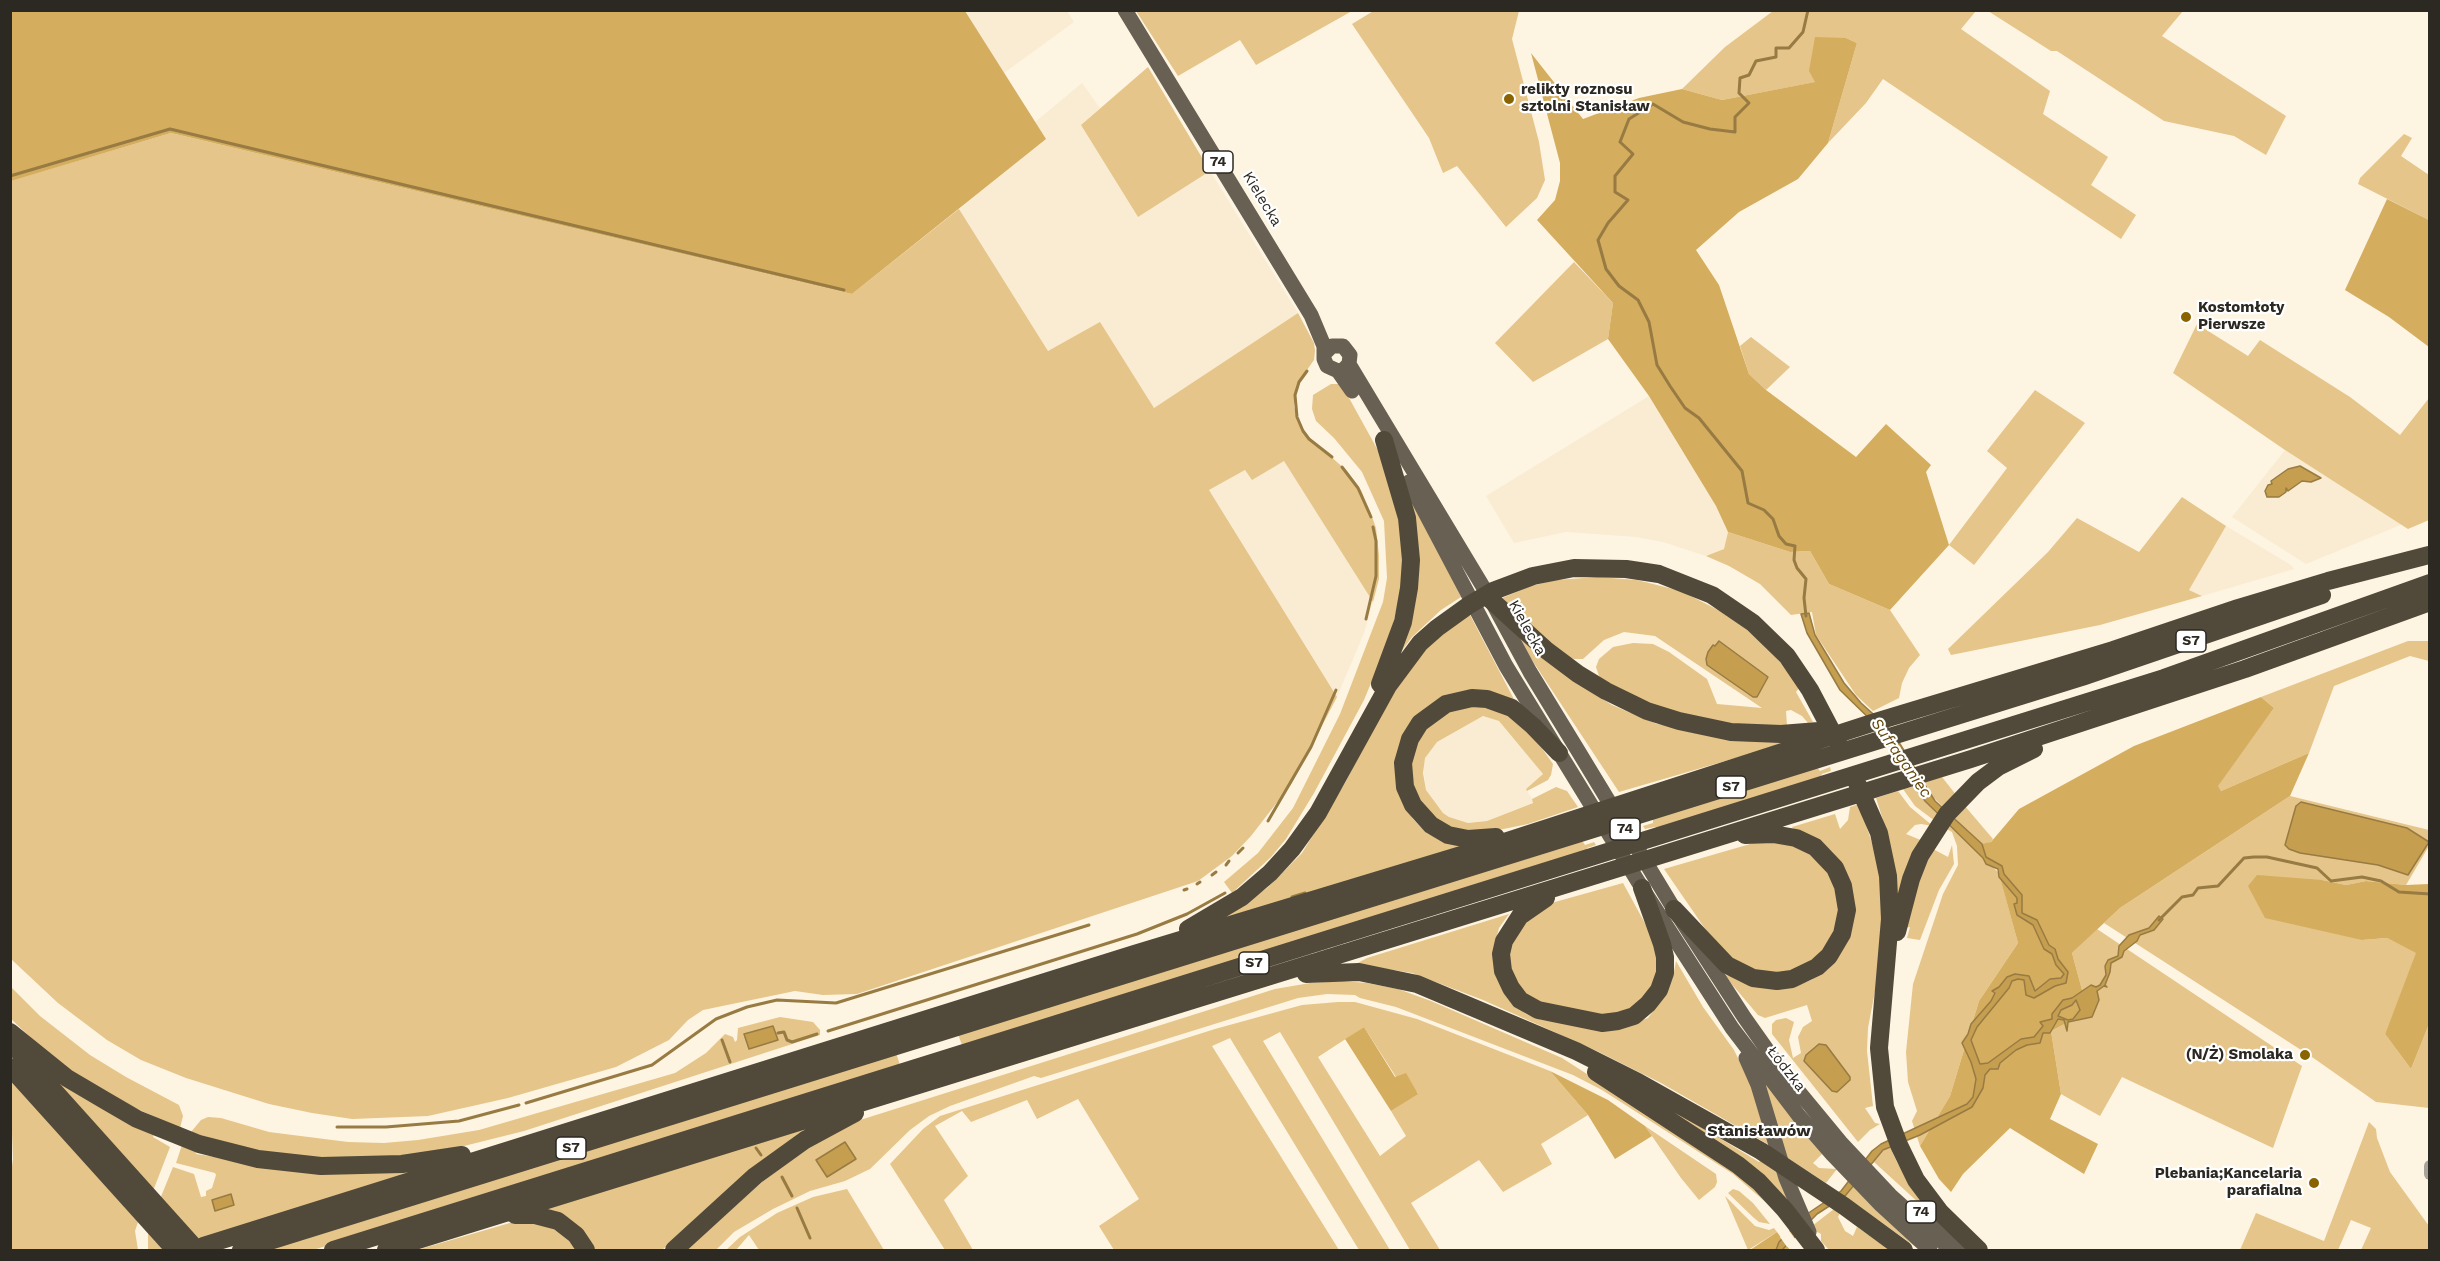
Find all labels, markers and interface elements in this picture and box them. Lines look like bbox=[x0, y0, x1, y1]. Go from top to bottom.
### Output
place label: relikty roznosu sztolni Stanisław bbox=[1521, 81, 1650, 116]
marker: relikty roznosu sztolni Stanisław bbox=[1502, 92, 1516, 106]
road number: 74 bbox=[1203, 151, 1233, 173]
street label: Kielecka bbox=[1239, 168, 1285, 230]
place label: Kostomłoty Pierwsze bbox=[2198, 299, 2284, 334]
marker: Kostomłoty Pierwsze bbox=[2179, 310, 2193, 324]
street label: Kielecka bbox=[1504, 597, 1550, 659]
road number: S7 bbox=[2176, 630, 2206, 652]
water label: Sufraganiec bbox=[1867, 715, 1935, 801]
road number: S7 bbox=[1716, 776, 1746, 798]
road number: 74 bbox=[1610, 818, 1640, 840]
road number: S7 bbox=[1239, 952, 1269, 974]
street label: Łódzka bbox=[1763, 1043, 1809, 1095]
place label: (N/Ż) Smolaka bbox=[2186, 1046, 2293, 1064]
marker: (N/Ż) Smolaka bbox=[2298, 1048, 2312, 1062]
district label: Stanisławów bbox=[1707, 1121, 1811, 1141]
road number: S7 bbox=[556, 1137, 586, 1159]
place label: Plebania;Kancelaria parafialna bbox=[2155, 1165, 2302, 1200]
marker: Plebania;Kancelaria parafialna bbox=[2307, 1176, 2321, 1190]
road number: 74 bbox=[1906, 1201, 1936, 1223]

